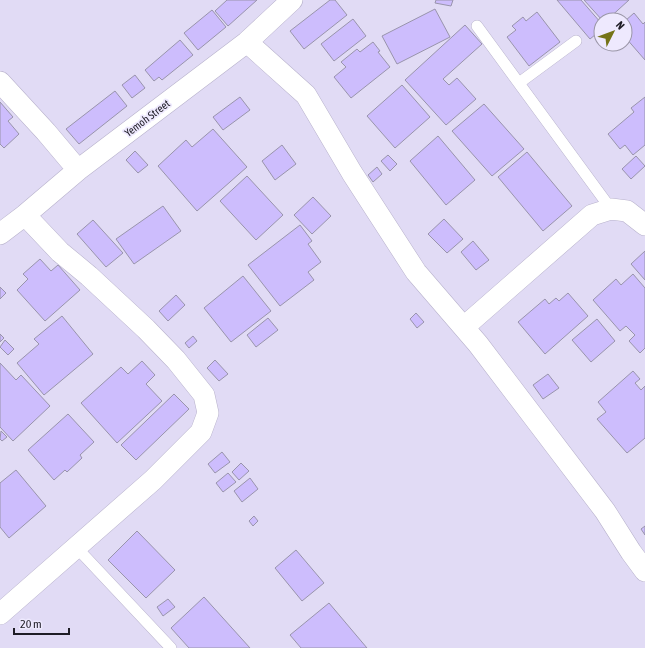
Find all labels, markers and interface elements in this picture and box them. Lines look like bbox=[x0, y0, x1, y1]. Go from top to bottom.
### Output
north arrow bbox=[593, 12, 633, 52]
text: N bbox=[614, 19, 627, 32]
street label: Yemoh Street bbox=[122, 97, 172, 139]
scale bar bbox=[14, 610, 69, 636]
text: 20 m bbox=[20, 617, 42, 631]

